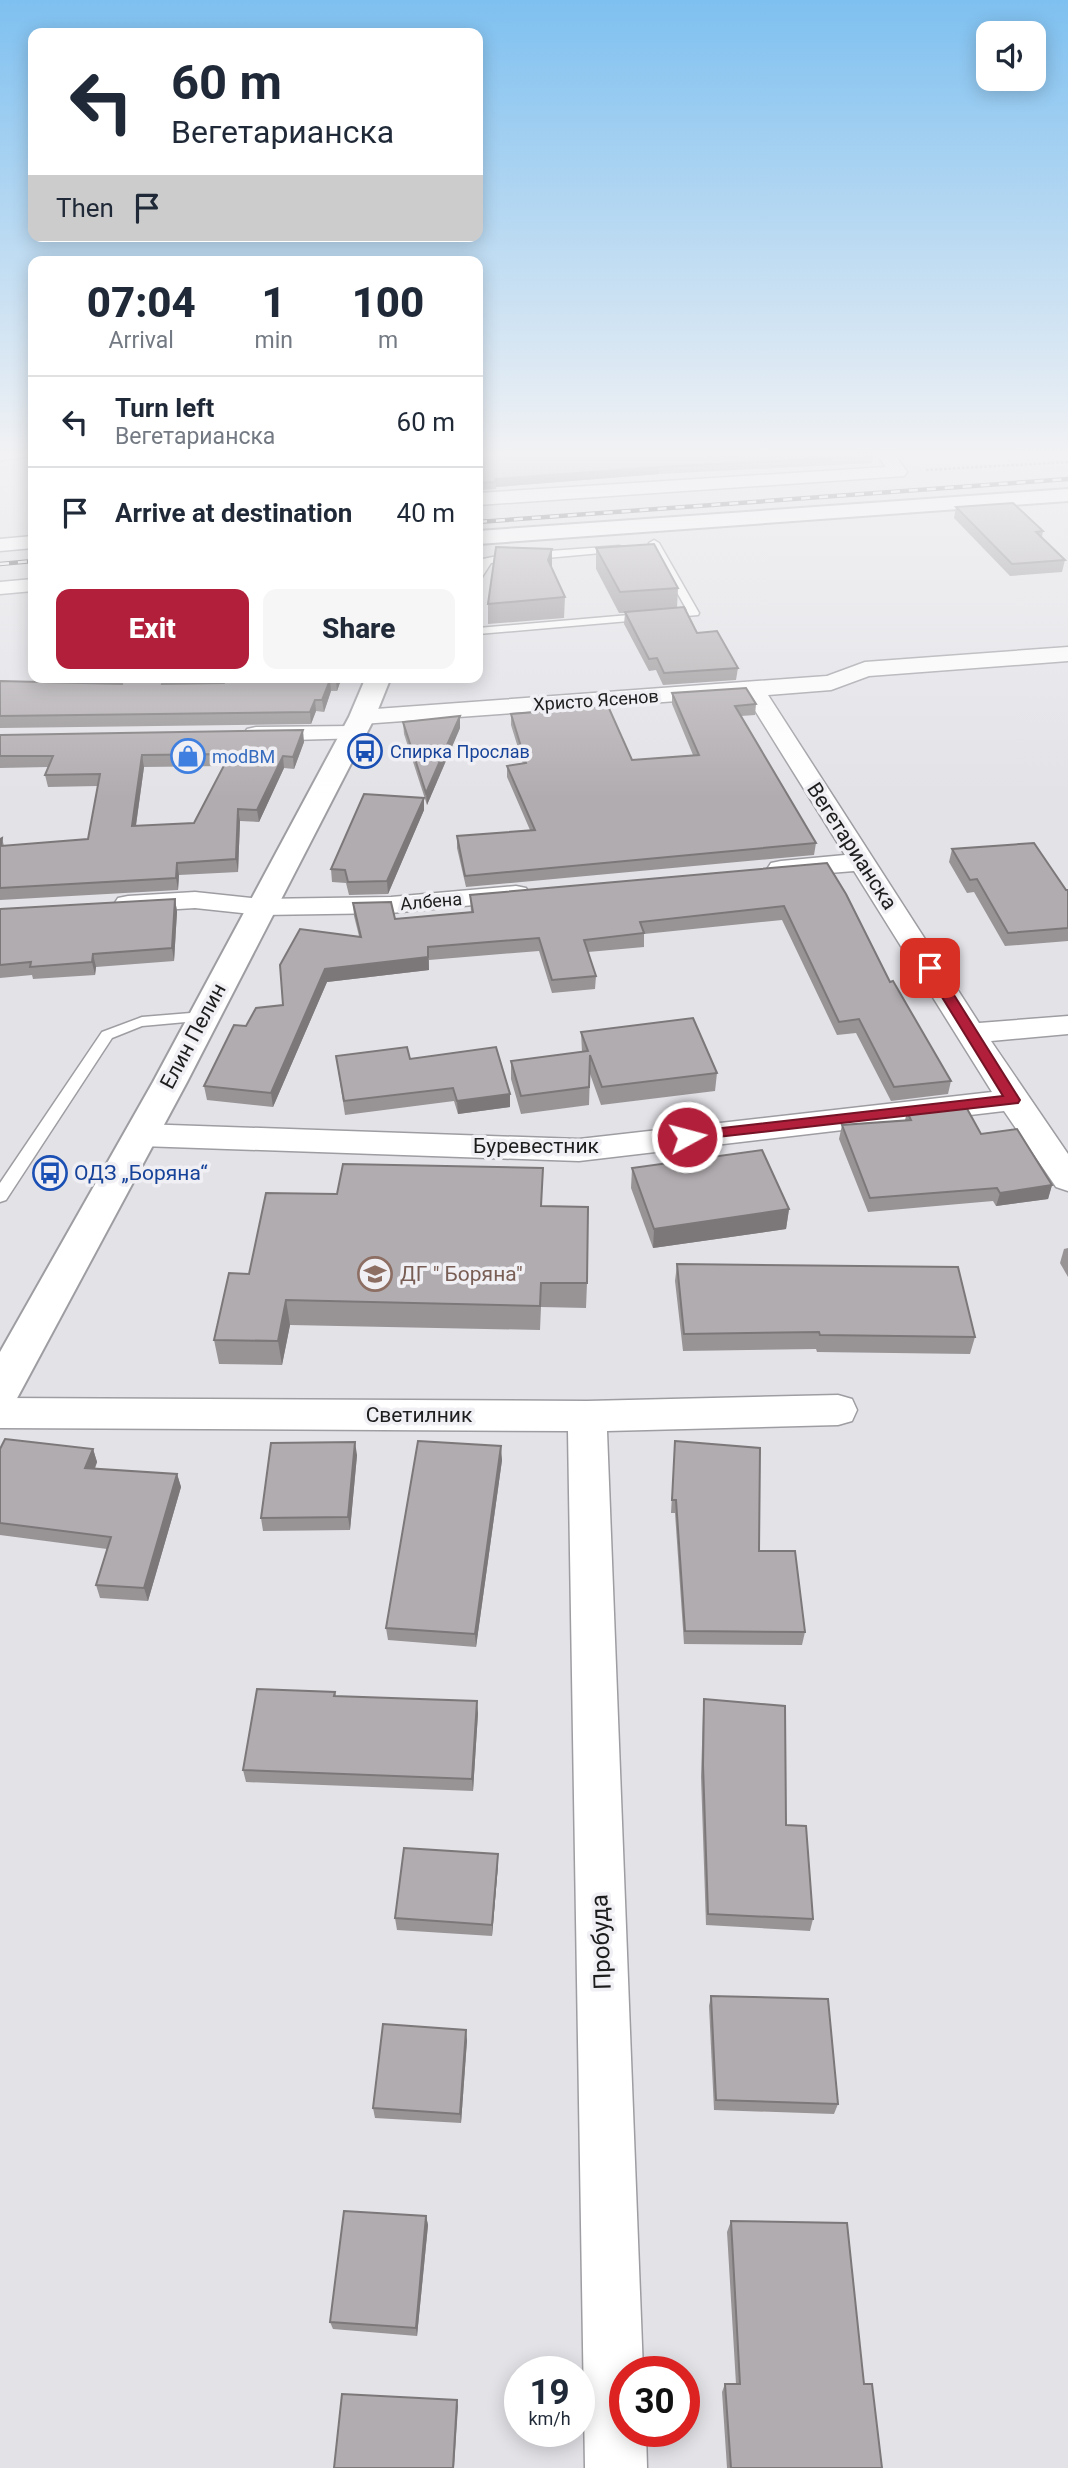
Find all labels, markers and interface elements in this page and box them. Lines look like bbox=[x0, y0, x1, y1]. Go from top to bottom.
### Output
map controls bbox=[976, 21, 1046, 91]
button: sound bbox=[976, 21, 1046, 91]
text: 60 m bbox=[171, 54, 282, 111]
icon: left bbox=[56, 56, 147, 147]
text: Вегетарианска bbox=[171, 113, 394, 151]
icon: arrive bbox=[128, 189, 166, 227]
text: Then bbox=[56, 193, 114, 223]
text: 07:04 bbox=[87, 278, 196, 327]
text: 1 bbox=[262, 278, 286, 327]
text: 100 bbox=[352, 278, 424, 327]
text: Arrival bbox=[109, 327, 174, 354]
text: min bbox=[254, 327, 293, 354]
text: m bbox=[378, 327, 398, 354]
text: Turn left bbox=[115, 393, 214, 423]
icon: left bbox=[56, 403, 94, 441]
text: 60 m bbox=[397, 407, 455, 437]
text: Вегетарианска bbox=[115, 423, 275, 450]
icon: arrive bbox=[56, 494, 94, 532]
text: Arrive at destination bbox=[115, 498, 352, 528]
text: 40 m bbox=[397, 498, 455, 528]
button: Exit bbox=[56, 589, 249, 669]
button: Share bbox=[263, 589, 455, 669]
street label: Христо Ясенов bbox=[533, 685, 659, 715]
bus stop icon: Спирка Прослав bbox=[346, 732, 384, 770]
shop icon: modBM bbox=[169, 737, 207, 775]
place label: Спирка Прослав bbox=[390, 741, 530, 762]
place label: modBM bbox=[212, 746, 275, 767]
street label: Вегетарианска bbox=[802, 778, 902, 914]
street label: Албена bbox=[399, 888, 463, 914]
pin bbox=[900, 938, 960, 998]
icon: arrive bbox=[911, 949, 949, 987]
street label: Елин Пелин bbox=[155, 979, 231, 1093]
position arrow bbox=[650, 1100, 724, 1174]
street label: Буревестник bbox=[473, 1134, 600, 1158]
bus stop icon: ОДЗ „Боряна“ bbox=[31, 1154, 69, 1192]
place label: ОДЗ „Боряна“ bbox=[74, 1161, 208, 1185]
school or university icon: ДГ " Боряна" bbox=[356, 1255, 394, 1293]
place label: ДГ " Боряна" bbox=[400, 1262, 523, 1286]
street label: Светилник bbox=[366, 1403, 473, 1427]
street label: Пробуда bbox=[585, 1894, 617, 1990]
speed limit sign: 30 bbox=[609, 2356, 700, 2447]
text: 19 bbox=[529, 2372, 570, 2413]
text: km/h bbox=[528, 2408, 571, 2429]

